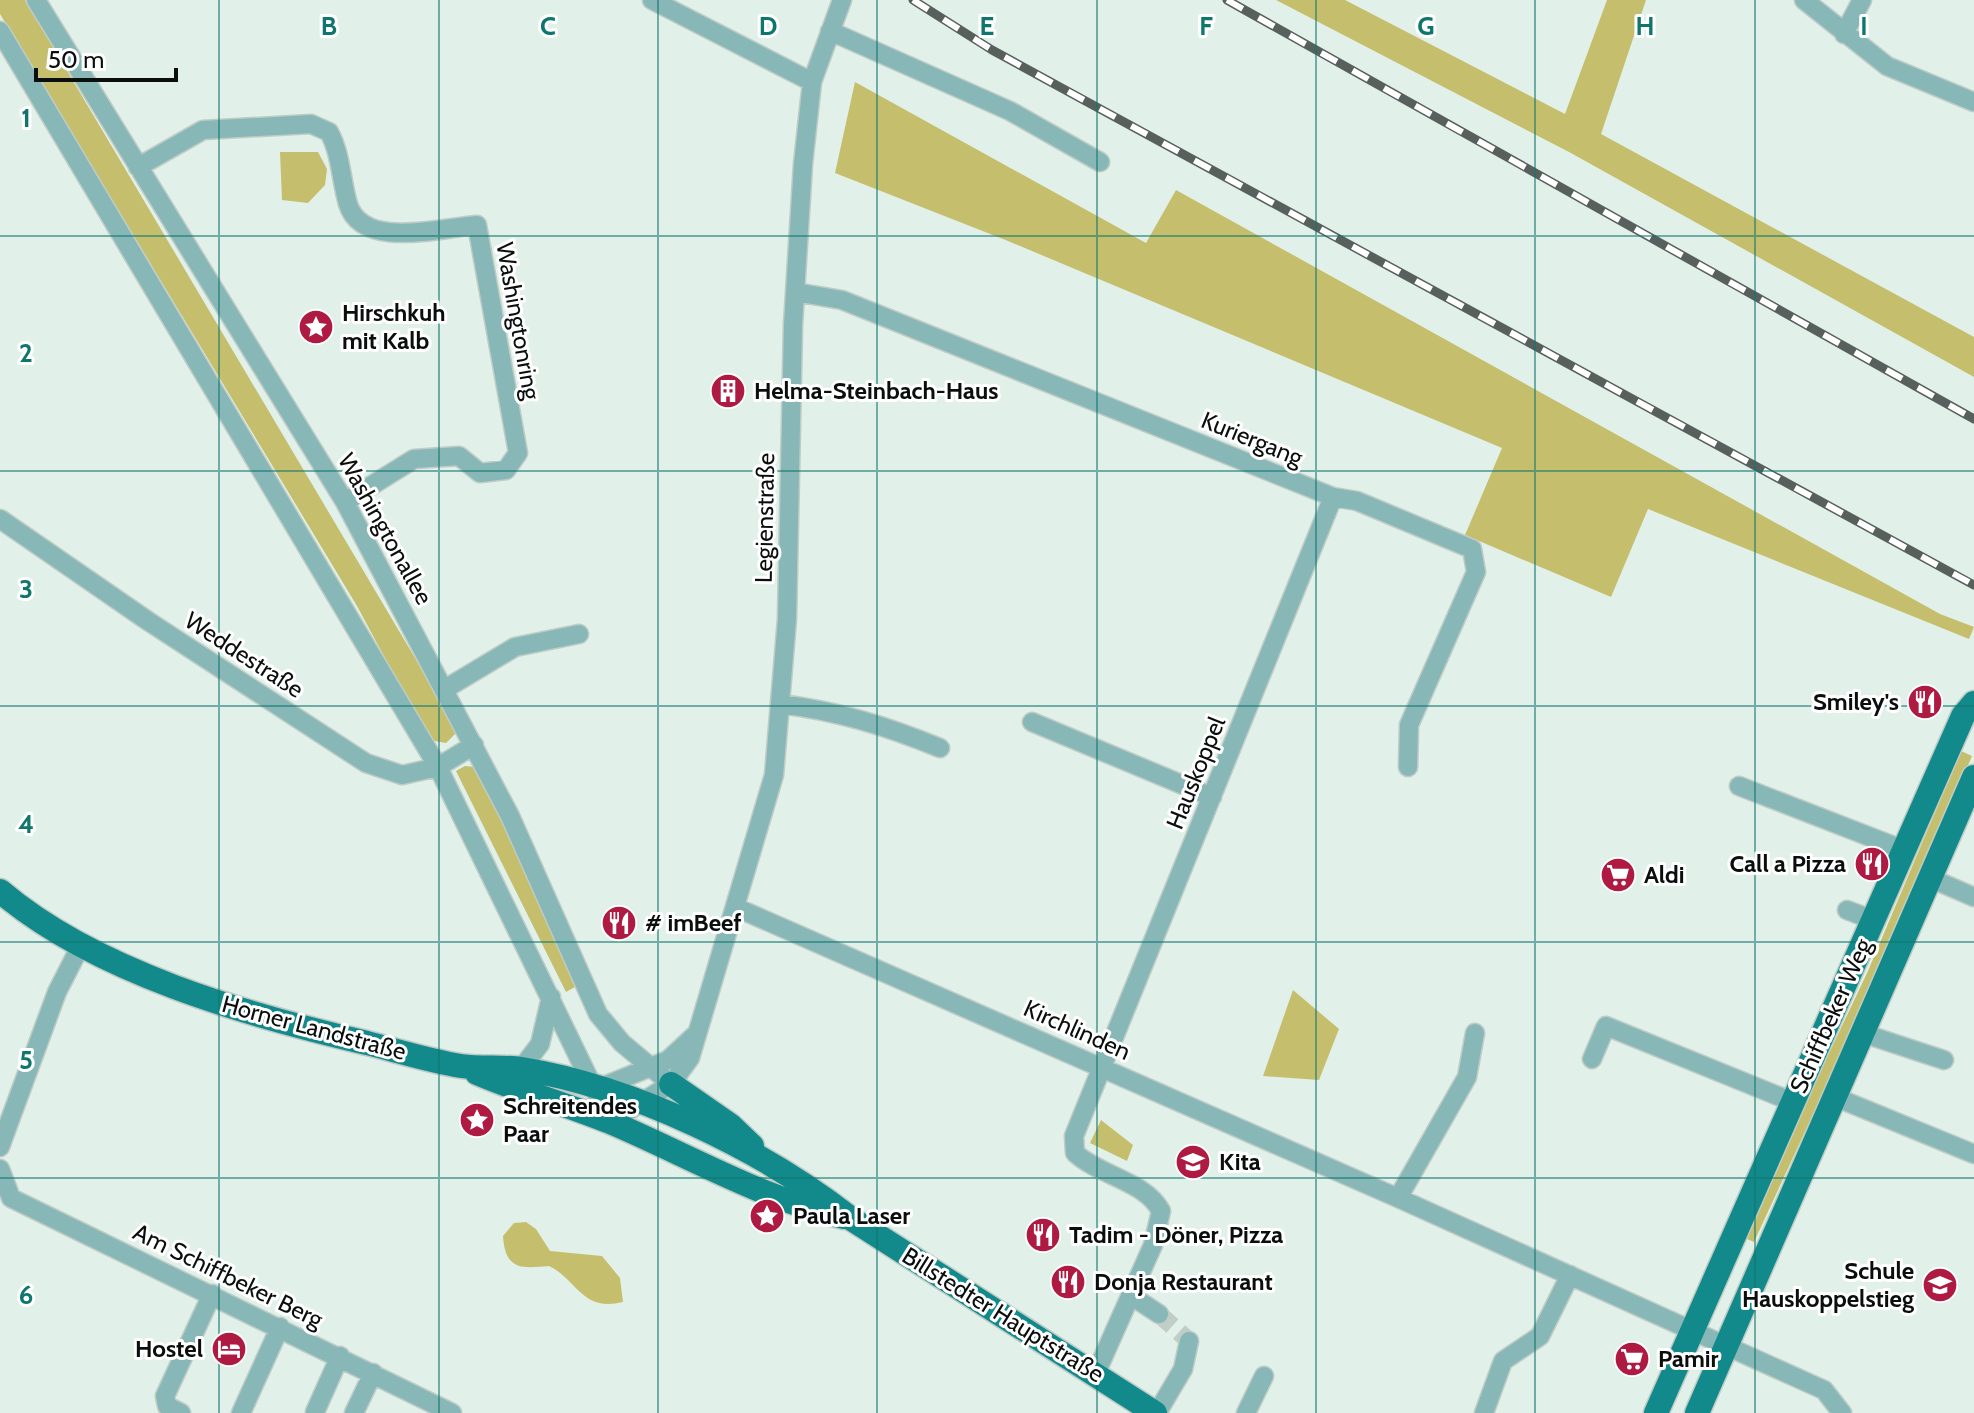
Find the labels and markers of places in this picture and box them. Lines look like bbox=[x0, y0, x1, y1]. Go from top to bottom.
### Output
place label: Hirschkuh mit Kalb bbox=[342, 298, 445, 355]
place icon: Hirschkuh mit Kalb bbox=[297, 308, 335, 346]
building icon: Helma-Steinbach-Haus bbox=[709, 372, 747, 410]
place label: Helma-Steinbach-Haus bbox=[754, 376, 998, 405]
restaurant icon: Smiley's bbox=[1906, 683, 1944, 721]
place label: Smiley's bbox=[1813, 687, 1899, 716]
restaurant icon: Call a Pizza bbox=[1853, 845, 1891, 883]
place label: Call a Pizza bbox=[1730, 849, 1846, 878]
supermarket icon: Aldi bbox=[1599, 856, 1637, 894]
place label: Aldi bbox=[1644, 860, 1684, 889]
restaurant icon: # imBeef bbox=[600, 904, 638, 942]
place label: # imBeef bbox=[645, 908, 742, 937]
place label: Schreitendes Paar bbox=[503, 1091, 637, 1148]
place icon: Schreitendes Paar bbox=[458, 1101, 496, 1139]
school or university icon: Kita bbox=[1174, 1143, 1212, 1181]
place label: Kita bbox=[1219, 1147, 1261, 1176]
place icon: Paula Laser bbox=[748, 1197, 786, 1235]
place label: Paula Laser bbox=[793, 1201, 910, 1230]
restaurant icon: Tadim - Döner, Pizza bbox=[1024, 1216, 1062, 1254]
place label: Tadim - Döner, Pizza bbox=[1069, 1220, 1283, 1249]
place label: Schule Hauskoppelstieg bbox=[1742, 1256, 1914, 1313]
restaurant icon: Donja Restaurant bbox=[1049, 1263, 1087, 1301]
school or university icon: Schule Hauskoppelstieg bbox=[1921, 1266, 1959, 1304]
place label: Donja Restaurant bbox=[1094, 1267, 1273, 1296]
hotel icon: Hostel bbox=[210, 1330, 248, 1368]
place label: Hostel bbox=[135, 1334, 203, 1363]
supermarket icon: Pamir bbox=[1613, 1340, 1651, 1378]
place label: Pamir bbox=[1658, 1344, 1719, 1373]

